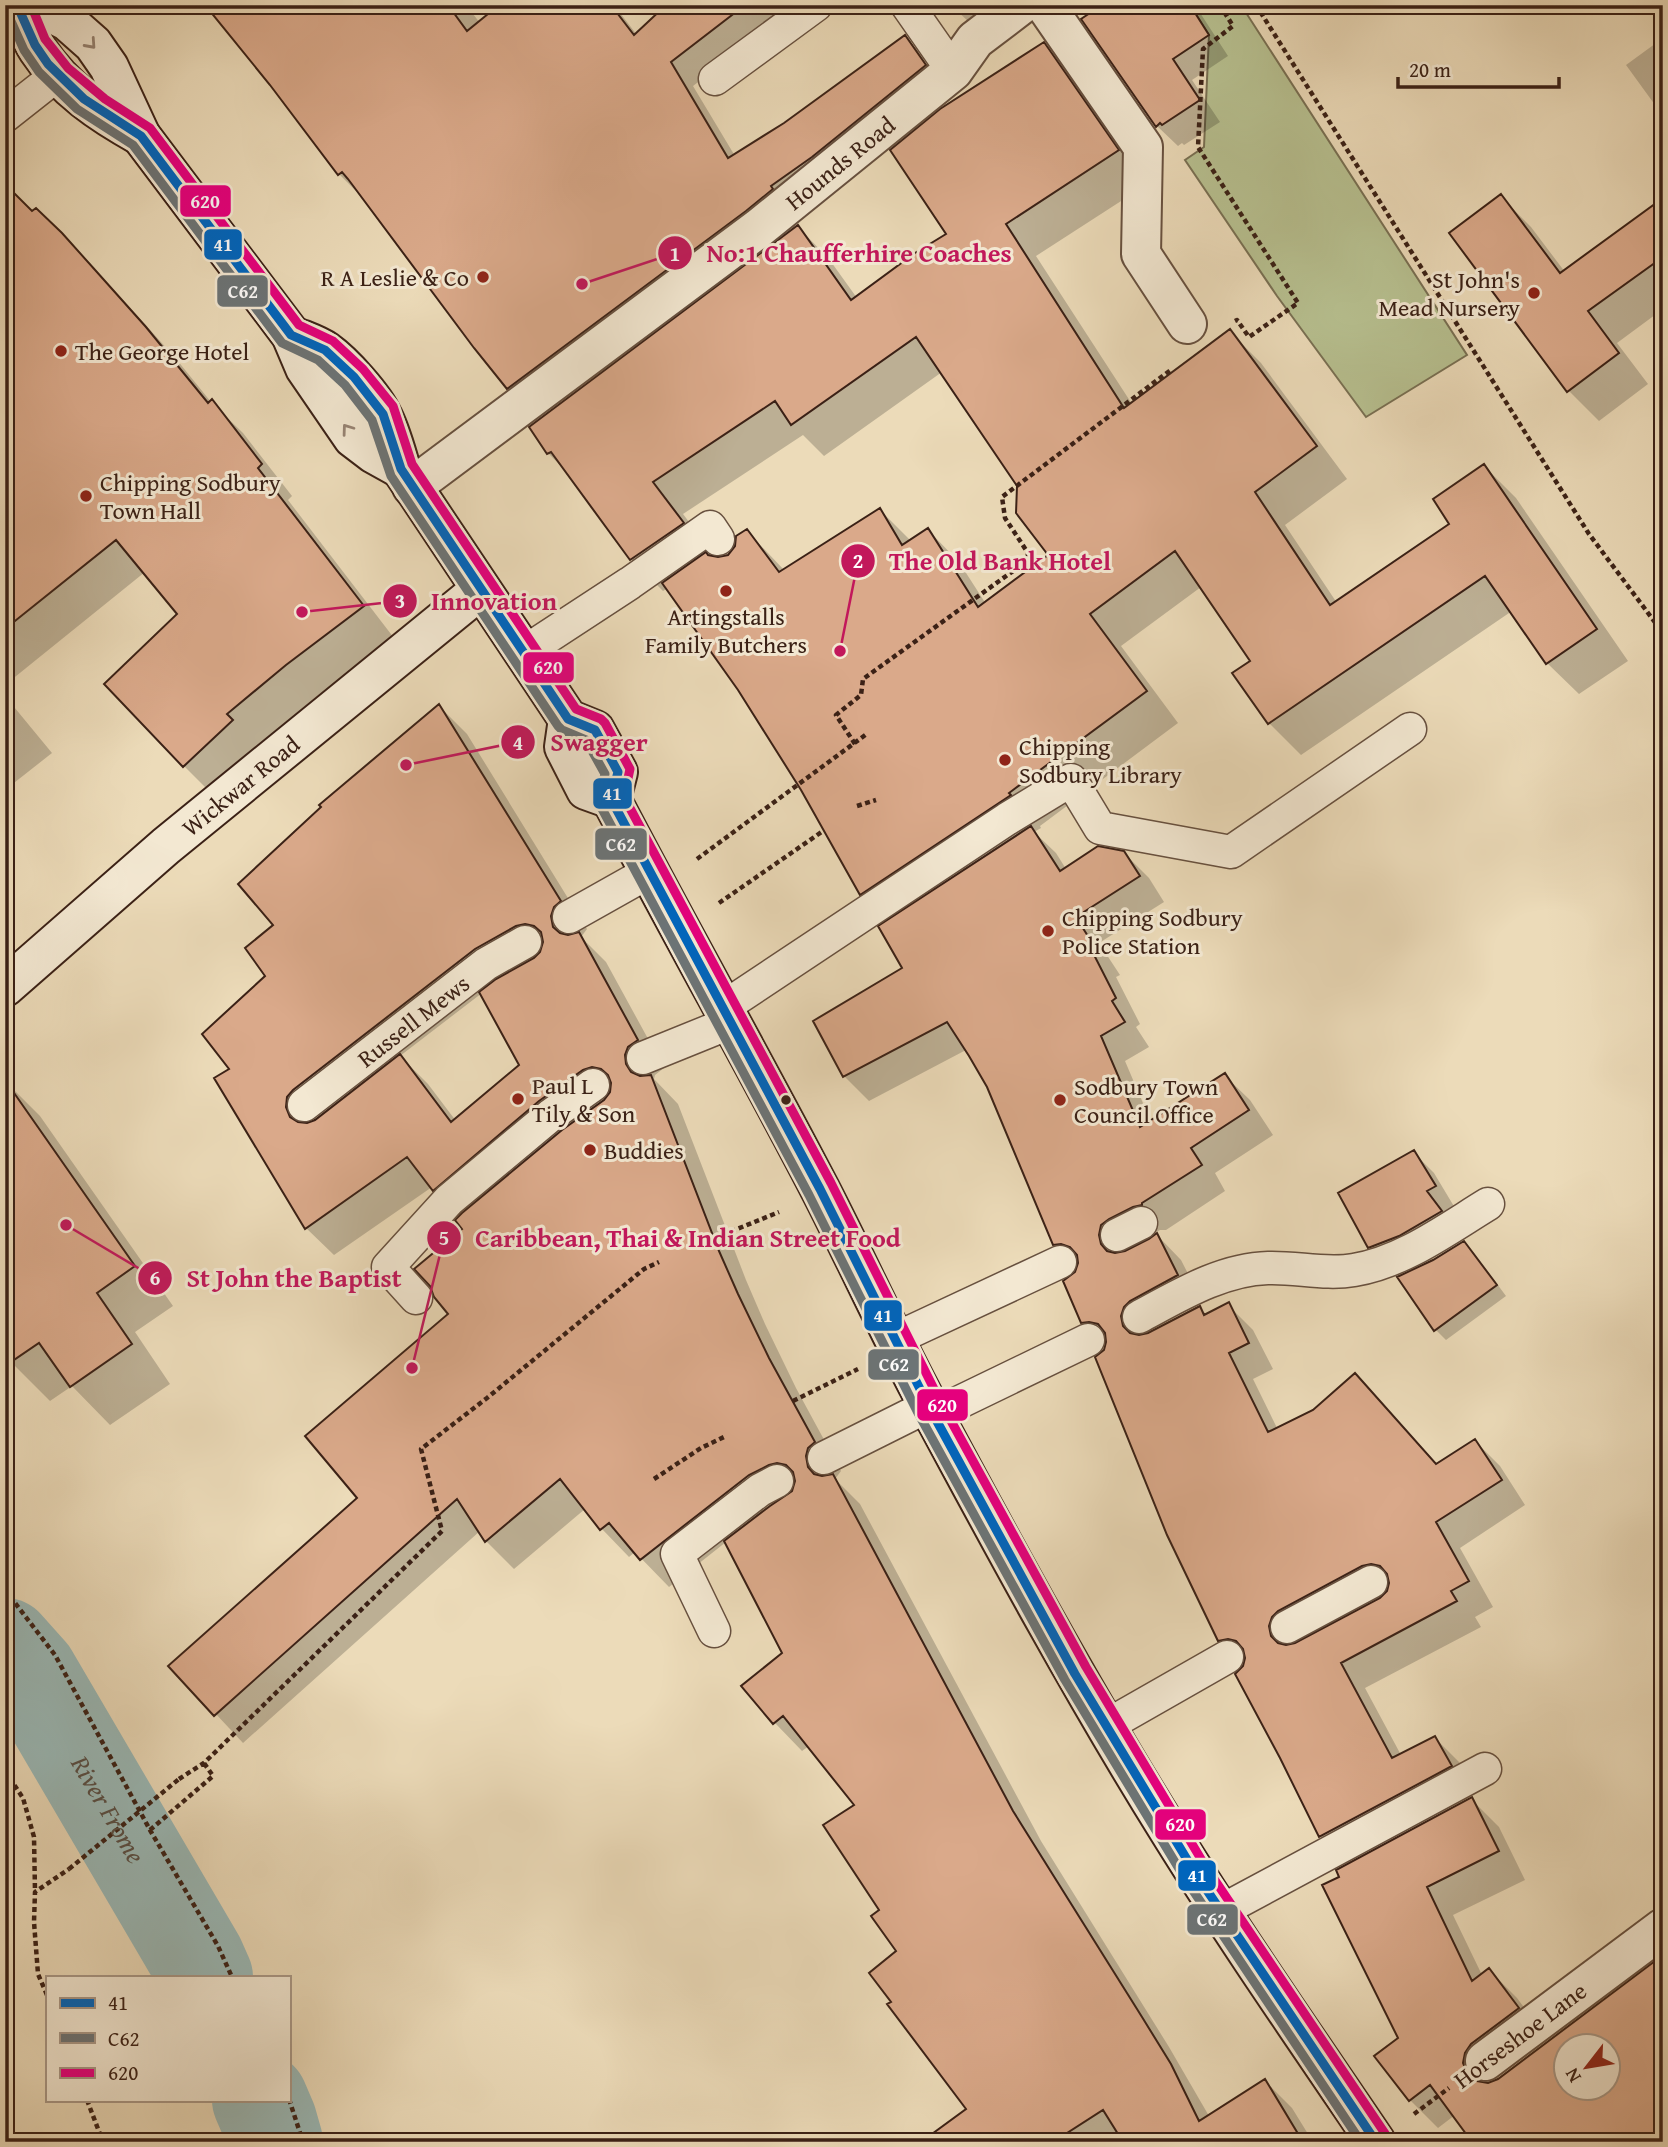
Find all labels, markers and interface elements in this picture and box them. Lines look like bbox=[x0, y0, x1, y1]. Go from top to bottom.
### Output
one-way arrow bbox=[83, 36, 95, 49]
scale bar bbox=[1398, 46, 1560, 90]
text: 20 m bbox=[1409, 54, 1451, 85]
street label: Hounds Road bbox=[777, 107, 903, 218]
line badge: 620 bbox=[179, 184, 232, 218]
text: 620 bbox=[190, 187, 220, 215]
line badge: 41 bbox=[203, 228, 243, 261]
text: 41 bbox=[213, 230, 233, 258]
callout: No:1 Chaufferhire Coaches bbox=[657, 230, 1025, 277]
text: No:1 Chaufferhire Coaches bbox=[706, 233, 1012, 272]
text: 1 bbox=[670, 238, 680, 269]
place label: R A Leslie & Co bbox=[321, 260, 469, 295]
place label: St John's Mead Nursery bbox=[1378, 262, 1520, 325]
marker: R A Leslie & Co bbox=[475, 269, 491, 285]
line badge: C62 bbox=[216, 274, 269, 308]
text: C62 bbox=[228, 277, 258, 305]
marker: St John's Mead Nursery bbox=[1526, 285, 1542, 301]
place label: The George Hotel bbox=[75, 334, 249, 369]
marker: The George Hotel bbox=[53, 343, 69, 359]
one-way arrow bbox=[342, 424, 355, 437]
place label: Chipping Sodbury Town Hall bbox=[100, 465, 281, 528]
marker: Chipping Sodbury Town Hall bbox=[78, 488, 94, 504]
callout: The Old Bank Hotel bbox=[840, 537, 1125, 584]
text: The Old Bank Hotel bbox=[889, 541, 1111, 580]
text: 2 bbox=[853, 545, 863, 576]
callout: Innovation bbox=[382, 577, 571, 624]
text: Innovation bbox=[431, 581, 558, 620]
marker: Artingstalls Family Butchers bbox=[718, 583, 734, 599]
text: 3 bbox=[395, 585, 405, 616]
place label: Artingstalls Family Butchers bbox=[645, 599, 807, 662]
line badge: 620 bbox=[522, 651, 575, 684]
text: 620 bbox=[533, 653, 563, 681]
callout: Swagger bbox=[501, 719, 661, 766]
text: Swagger bbox=[550, 722, 648, 761]
street label: Wickwar Road bbox=[174, 726, 307, 844]
text: 4 bbox=[513, 727, 524, 758]
place label: Chipping Sodbury Library bbox=[1019, 729, 1182, 792]
marker: Chipping Sodbury Library bbox=[997, 752, 1013, 768]
line badge: 41 bbox=[592, 777, 633, 810]
text: 41 bbox=[602, 779, 622, 807]
line badge: C62 bbox=[594, 827, 648, 861]
text: C62 bbox=[606, 830, 636, 858]
place label: Chipping Sodbury Police Station bbox=[1062, 900, 1243, 963]
marker: Chipping Sodbury Police Station bbox=[1040, 923, 1056, 939]
street label: Russell Mews bbox=[350, 966, 477, 1075]
place label: Paul L Tily & Son bbox=[532, 1068, 636, 1131]
place label: Sodbury Town Council Office bbox=[1074, 1069, 1219, 1132]
marker: Paul L Tily & Son bbox=[510, 1091, 526, 1107]
marker: Sodbury Town Council Office bbox=[1052, 1092, 1068, 1108]
unlabelled marker bbox=[779, 1093, 793, 1107]
place label: Buddies bbox=[604, 1133, 684, 1168]
marker: Buddies bbox=[582, 1142, 598, 1158]
callout: Caribbean, Thai & Indian Street Food bbox=[427, 1215, 915, 1262]
text: Caribbean, Thai & Indian Street Food bbox=[475, 1218, 901, 1257]
text: 5 bbox=[439, 1222, 449, 1253]
callout: St John the Baptist bbox=[137, 1254, 416, 1301]
text: St John the Baptist bbox=[186, 1258, 402, 1297]
text: 6 bbox=[150, 1262, 161, 1293]
line badge: 41 bbox=[863, 1299, 903, 1332]
text: 41 bbox=[873, 1301, 893, 1329]
line badge: C62 bbox=[867, 1348, 920, 1381]
text: C62 bbox=[879, 1350, 909, 1378]
line badge: 620 bbox=[916, 1388, 969, 1422]
text: 620 bbox=[927, 1391, 957, 1419]
water label: River Frome bbox=[62, 1747, 156, 1870]
line badge: 620 bbox=[1154, 1808, 1207, 1841]
text: 620 bbox=[1165, 1810, 1195, 1838]
line badge: 41 bbox=[1177, 1859, 1217, 1892]
text: 41 bbox=[1187, 1861, 1207, 1889]
line badge: C62 bbox=[1186, 1903, 1239, 1936]
text: C62 bbox=[1197, 1905, 1227, 1933]
street label: Horseshoe Lane bbox=[1446, 1973, 1594, 2097]
legend bbox=[46, 1976, 290, 2102]
text: 41 bbox=[108, 1987, 128, 2018]
text: C62 bbox=[108, 2023, 140, 2054]
north arrow bbox=[1552, 2032, 1622, 2102]
text: 620 bbox=[108, 2057, 138, 2088]
text: N bbox=[1557, 2063, 1588, 2088]

